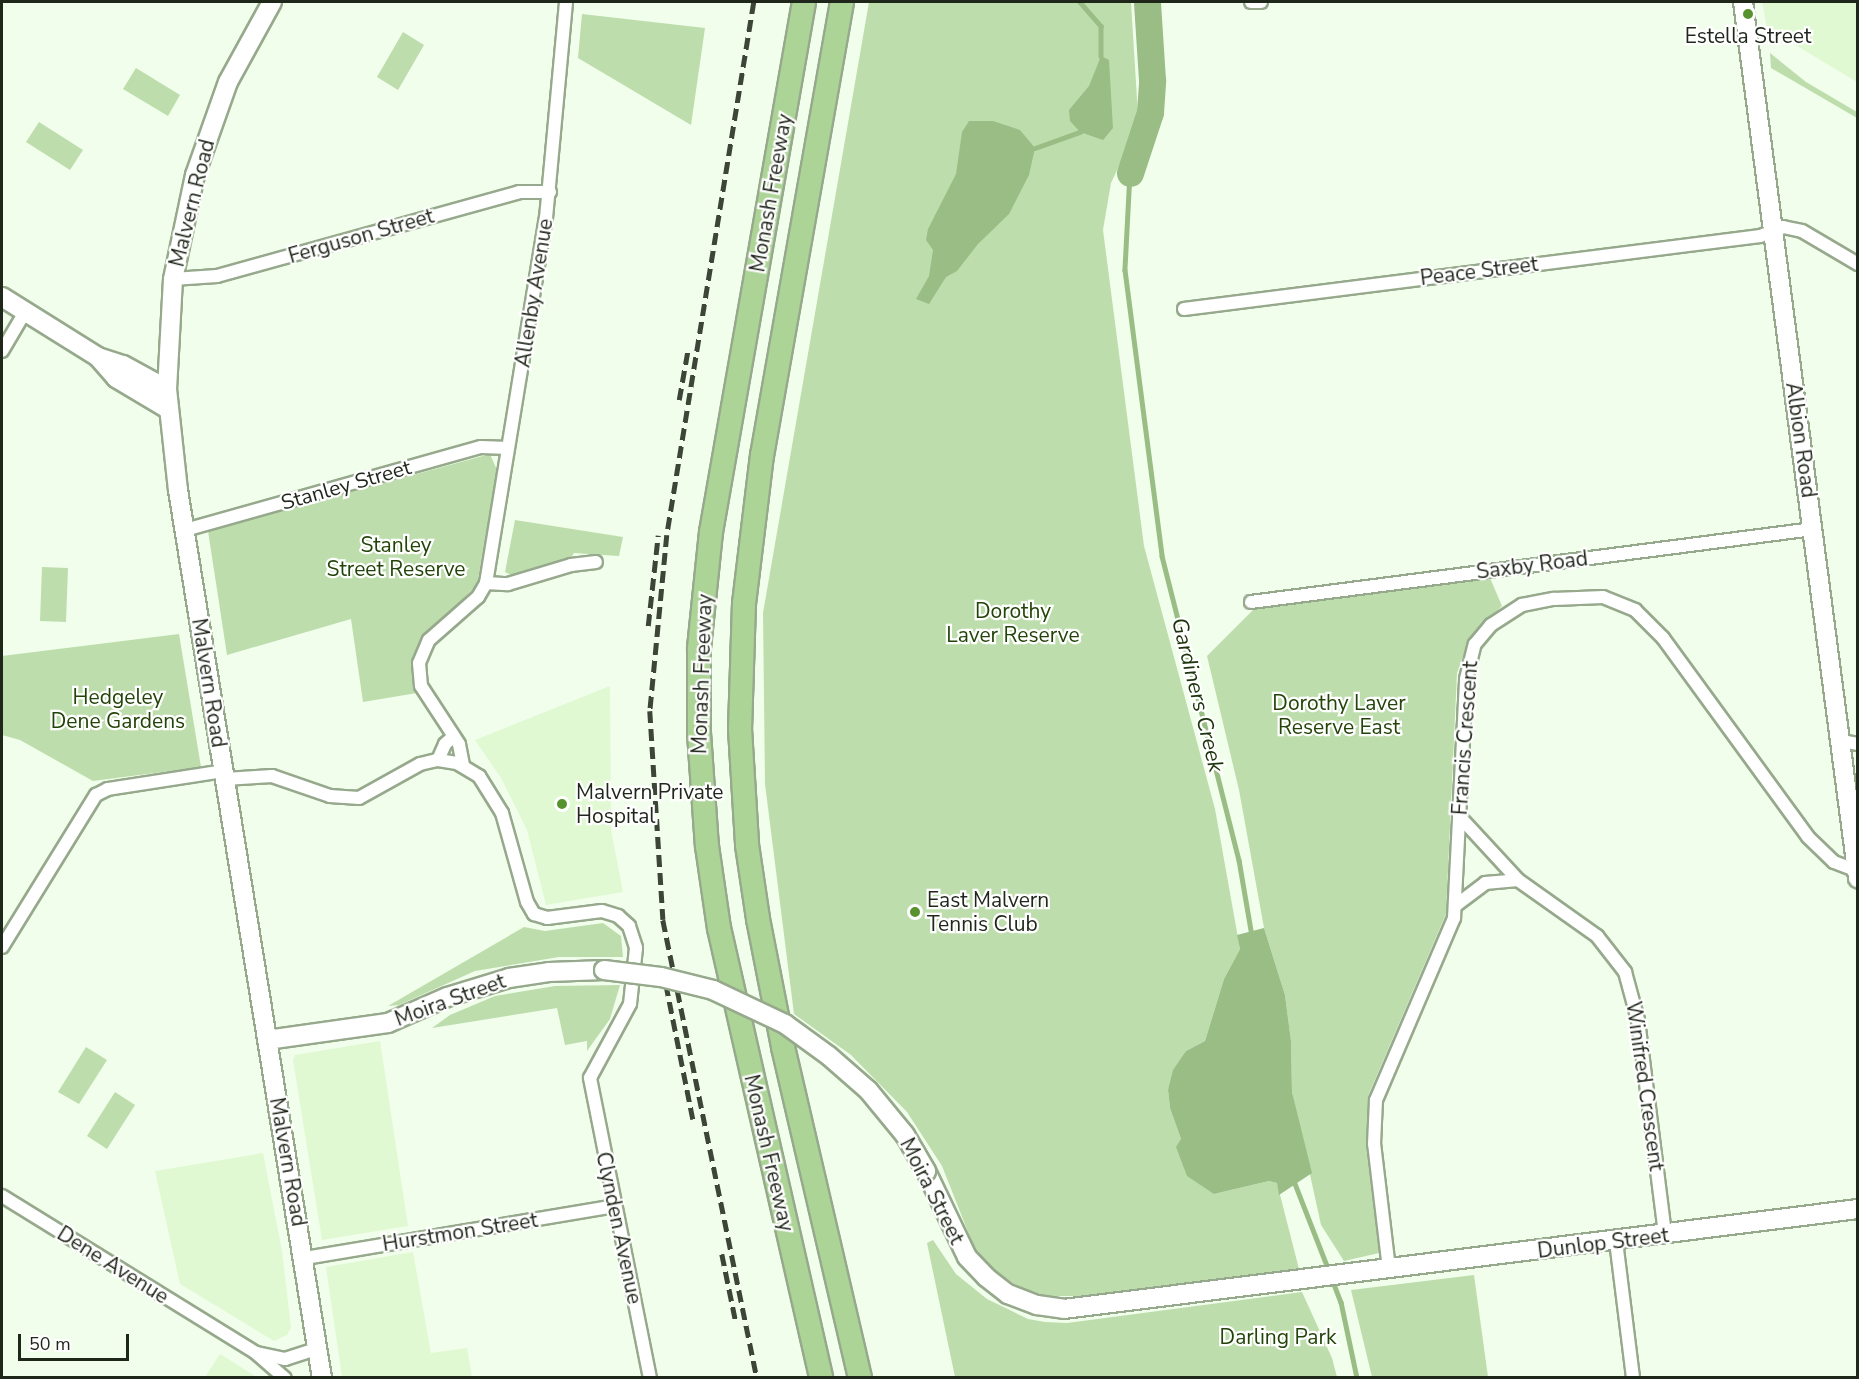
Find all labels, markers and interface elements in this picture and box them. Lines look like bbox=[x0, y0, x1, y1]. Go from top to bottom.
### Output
marker: Estella Street bbox=[1741, 7, 1755, 21]
place label: Estella Street bbox=[1685, 23, 1811, 49]
street label: Monash Freeway bbox=[745, 112, 797, 274]
street label: Malvern Road bbox=[164, 137, 220, 269]
street label: Ferguson Street bbox=[285, 203, 437, 269]
street label: Allenby Avenue bbox=[510, 217, 558, 369]
street label: Peace Street bbox=[1419, 251, 1539, 291]
street label: Albion Road bbox=[1780, 381, 1822, 499]
street label: Stanley Street bbox=[278, 454, 414, 516]
park label: Stanley Street Reserve bbox=[327, 532, 465, 582]
street label: Saxby Road bbox=[1475, 546, 1589, 584]
street label: Monash Freeway bbox=[687, 593, 717, 755]
park label: Dorothy Laver Reserve bbox=[946, 598, 1080, 648]
water label: Gardiners Creek bbox=[1165, 615, 1229, 775]
street label: Malvern Road bbox=[186, 617, 232, 749]
street label: Francis Crescent bbox=[1447, 660, 1483, 816]
park label: Hedgeley Dene Gardens bbox=[51, 684, 185, 734]
park label: Dorothy Laver Reserve East bbox=[1272, 690, 1406, 740]
place label: Malvern Private Hospital bbox=[576, 779, 723, 829]
marker: Malvern Private Hospital bbox=[553, 795, 571, 813]
place label: East Malvern Tennis Club bbox=[927, 887, 1049, 937]
marker: East Malvern Tennis Club bbox=[908, 905, 922, 919]
street label: Moira Street bbox=[391, 968, 509, 1032]
street label: Winifred Crescent bbox=[1621, 1000, 1669, 1172]
street label: Monash Freeway bbox=[739, 1072, 799, 1234]
street label: Malvern Road bbox=[264, 1096, 312, 1228]
street label: Moira Street bbox=[895, 1134, 969, 1248]
street label: Clynden Avenue bbox=[591, 1150, 647, 1306]
street label: Hurstmon Street bbox=[381, 1207, 539, 1257]
street label: Dene Avenue bbox=[53, 1221, 173, 1309]
street label: Dunlop Street bbox=[1536, 1222, 1670, 1264]
scale bar bbox=[21, 1322, 132, 1360]
park label: Darling Park bbox=[1220, 1324, 1336, 1350]
text: 50 m bbox=[29, 1332, 71, 1356]

